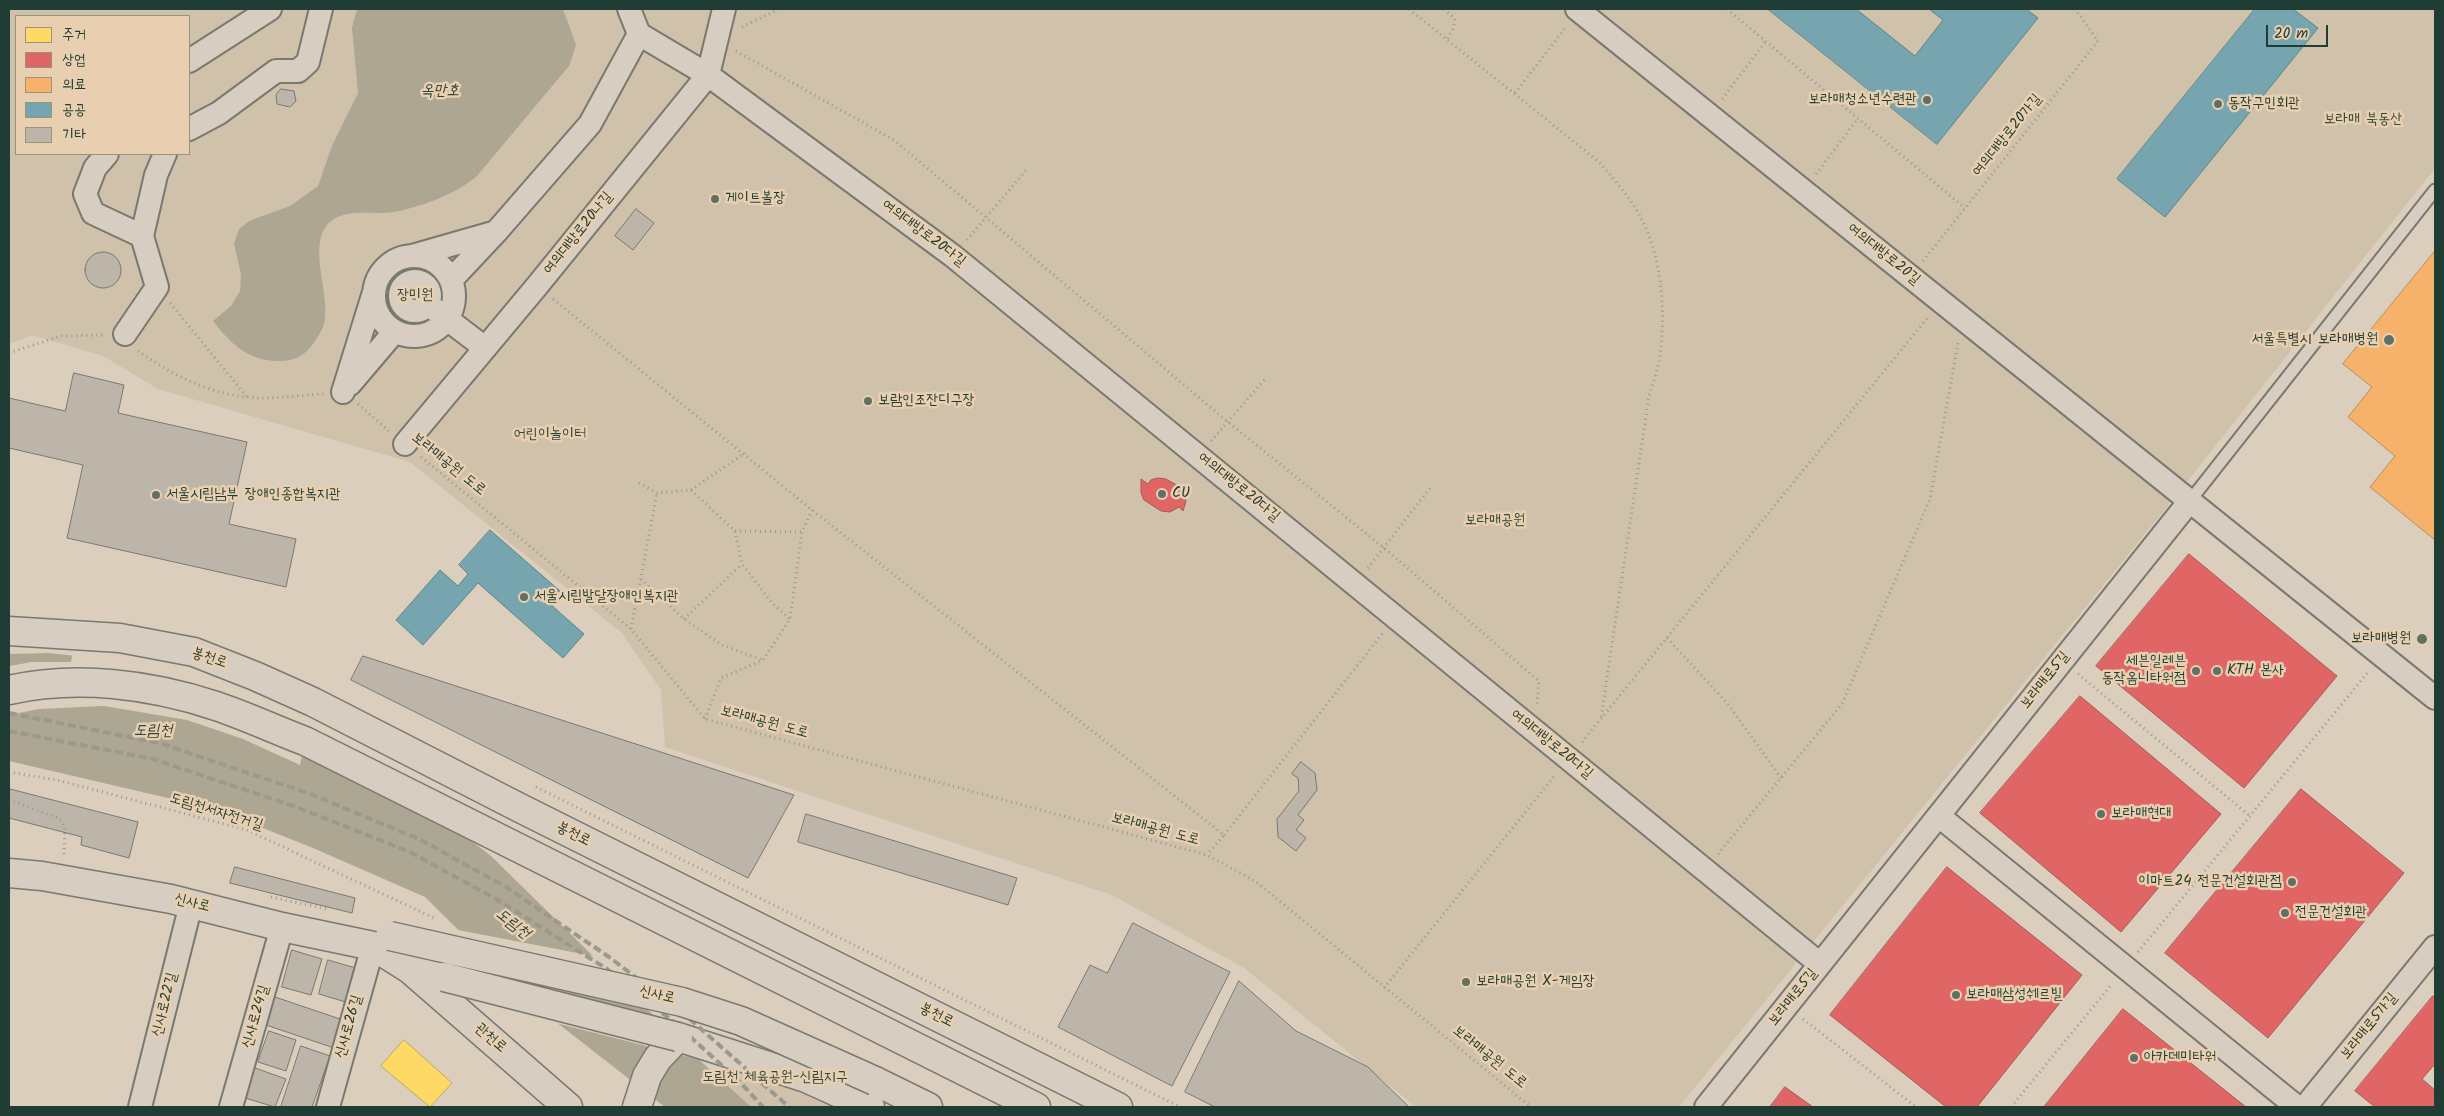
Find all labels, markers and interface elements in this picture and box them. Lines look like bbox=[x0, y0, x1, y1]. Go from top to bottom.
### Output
legend bbox=[15, 15, 190, 155]
scale bar bbox=[2269, 15, 2332, 47]
text: 20 m bbox=[2274, 22, 2308, 46]
text: 주거 bbox=[62, 23, 86, 47]
text: 상업 bbox=[62, 48, 86, 72]
text: 의료 bbox=[62, 73, 86, 97]
water label: 옥만호 bbox=[421, 82, 459, 102]
place label: 보라매청소년수련관 bbox=[1808, 91, 1917, 109]
street label: 여의대방로20가길 bbox=[1969, 91, 2047, 181]
marker: 보라매청소년수련관 bbox=[1921, 94, 1933, 106]
place label: 동작구민회관 bbox=[2228, 95, 2300, 113]
text: 공공 bbox=[62, 98, 86, 122]
marker: 동작구민회관 bbox=[2212, 98, 2224, 110]
park label: 보라매 북동산 bbox=[2324, 111, 2402, 129]
text: 기타 bbox=[62, 123, 86, 147]
street label: 여의대방로20나길 bbox=[540, 189, 618, 279]
place label: 게이트볼장 bbox=[725, 190, 785, 208]
marker: 게이트볼장 bbox=[709, 193, 721, 205]
street label: 여의대방로20다길 bbox=[877, 197, 969, 271]
street label: 여의대방로20길 bbox=[1843, 220, 1923, 290]
park label: 장미원 bbox=[397, 287, 433, 305]
place label: 서울특별시 보라매병원 bbox=[2251, 331, 2378, 349]
marker: 서울특별시 보라매병원 bbox=[2382, 333, 2396, 347]
place label: 보람인조잔디구장 bbox=[878, 392, 975, 410]
marker: 보람인조잔디구장 bbox=[862, 395, 874, 407]
park label: 어린이놀이터 bbox=[514, 426, 586, 444]
street label: 보라매공원 도로 bbox=[407, 430, 489, 500]
street label: 여의대방로20다길 bbox=[1193, 449, 1283, 527]
place label: CU bbox=[1172, 485, 1190, 503]
place label: 서울시립남부 장애인종합복지관 bbox=[166, 486, 341, 504]
marker: CU bbox=[1156, 488, 1168, 500]
marker: 서울시립남부 장애인종합복지관 bbox=[150, 489, 162, 501]
park label: 보라매공원 bbox=[1465, 512, 1525, 530]
place label: 서울시립발달장애인복지관 bbox=[534, 588, 679, 606]
marker: 서울시립발달장애인복지관 bbox=[518, 591, 530, 603]
place label: 보라매병원 bbox=[2351, 630, 2411, 648]
marker: 보라매병원 bbox=[2415, 632, 2429, 646]
street label: 봉천로 bbox=[189, 645, 229, 673]
street label: 보라매로5길 bbox=[2017, 649, 2075, 713]
place label: 세븐일레븐 동작옴니타워점 bbox=[2102, 653, 2186, 688]
place label: KTH 본사 bbox=[2227, 662, 2284, 680]
marker: 세븐일레븐 동작옴니타워점 bbox=[2190, 665, 2202, 677]
marker: KTH 본사 bbox=[2211, 665, 2223, 677]
street label: 보라매공원 도로 bbox=[718, 703, 810, 743]
street label: 여의대방로20다길 bbox=[1506, 706, 1596, 784]
water label: 도림천 bbox=[134, 722, 172, 742]
street label: 도림천서자전거길 bbox=[167, 790, 265, 836]
place label: 보라매현대 bbox=[2111, 805, 2171, 823]
marker: 보라매현대 bbox=[2095, 808, 2107, 820]
street label: 보라매공원 도로 bbox=[1109, 810, 1201, 850]
street label: 봉천로 bbox=[553, 819, 593, 851]
place label: 이마트24 전문건설회관점 bbox=[2138, 873, 2282, 891]
marker: 이마트24 전문건설회관점 bbox=[2286, 876, 2298, 888]
street label: 신사로 bbox=[172, 891, 212, 917]
place label: 전문건설회관 bbox=[2295, 904, 2367, 922]
water label: 도림천 bbox=[491, 906, 533, 944]
marker: 전문건설회관 bbox=[2279, 907, 2291, 919]
street label: 보라매로5길 bbox=[1765, 966, 1823, 1030]
street label: 신사로22길 bbox=[149, 971, 183, 1039]
place label: 보라매공원 X-게임장 bbox=[1476, 973, 1595, 991]
marker: 보라매공원 X-게임장 bbox=[1460, 976, 1472, 988]
street label: 신사로24길 bbox=[239, 983, 275, 1051]
street label: 신사로 bbox=[637, 983, 677, 1009]
place label: 보라매삼성쉐르빌 bbox=[1966, 986, 2063, 1004]
marker: 보라매삼성쉐르빌 bbox=[1950, 989, 1962, 1001]
street label: 보라매로5가길 bbox=[2338, 990, 2402, 1064]
street label: 신사로26길 bbox=[332, 993, 368, 1061]
street label: 봉천로 bbox=[916, 1000, 956, 1032]
street label: 관천로 bbox=[470, 1020, 510, 1058]
street label: 보라매공원 도로 bbox=[1448, 1023, 1530, 1093]
place label: 아카데미타워 bbox=[2144, 1049, 2216, 1067]
marker: 아카데미타워 bbox=[2128, 1052, 2140, 1064]
park label: 도림천 체육공원-신림지구 bbox=[702, 1069, 848, 1087]

